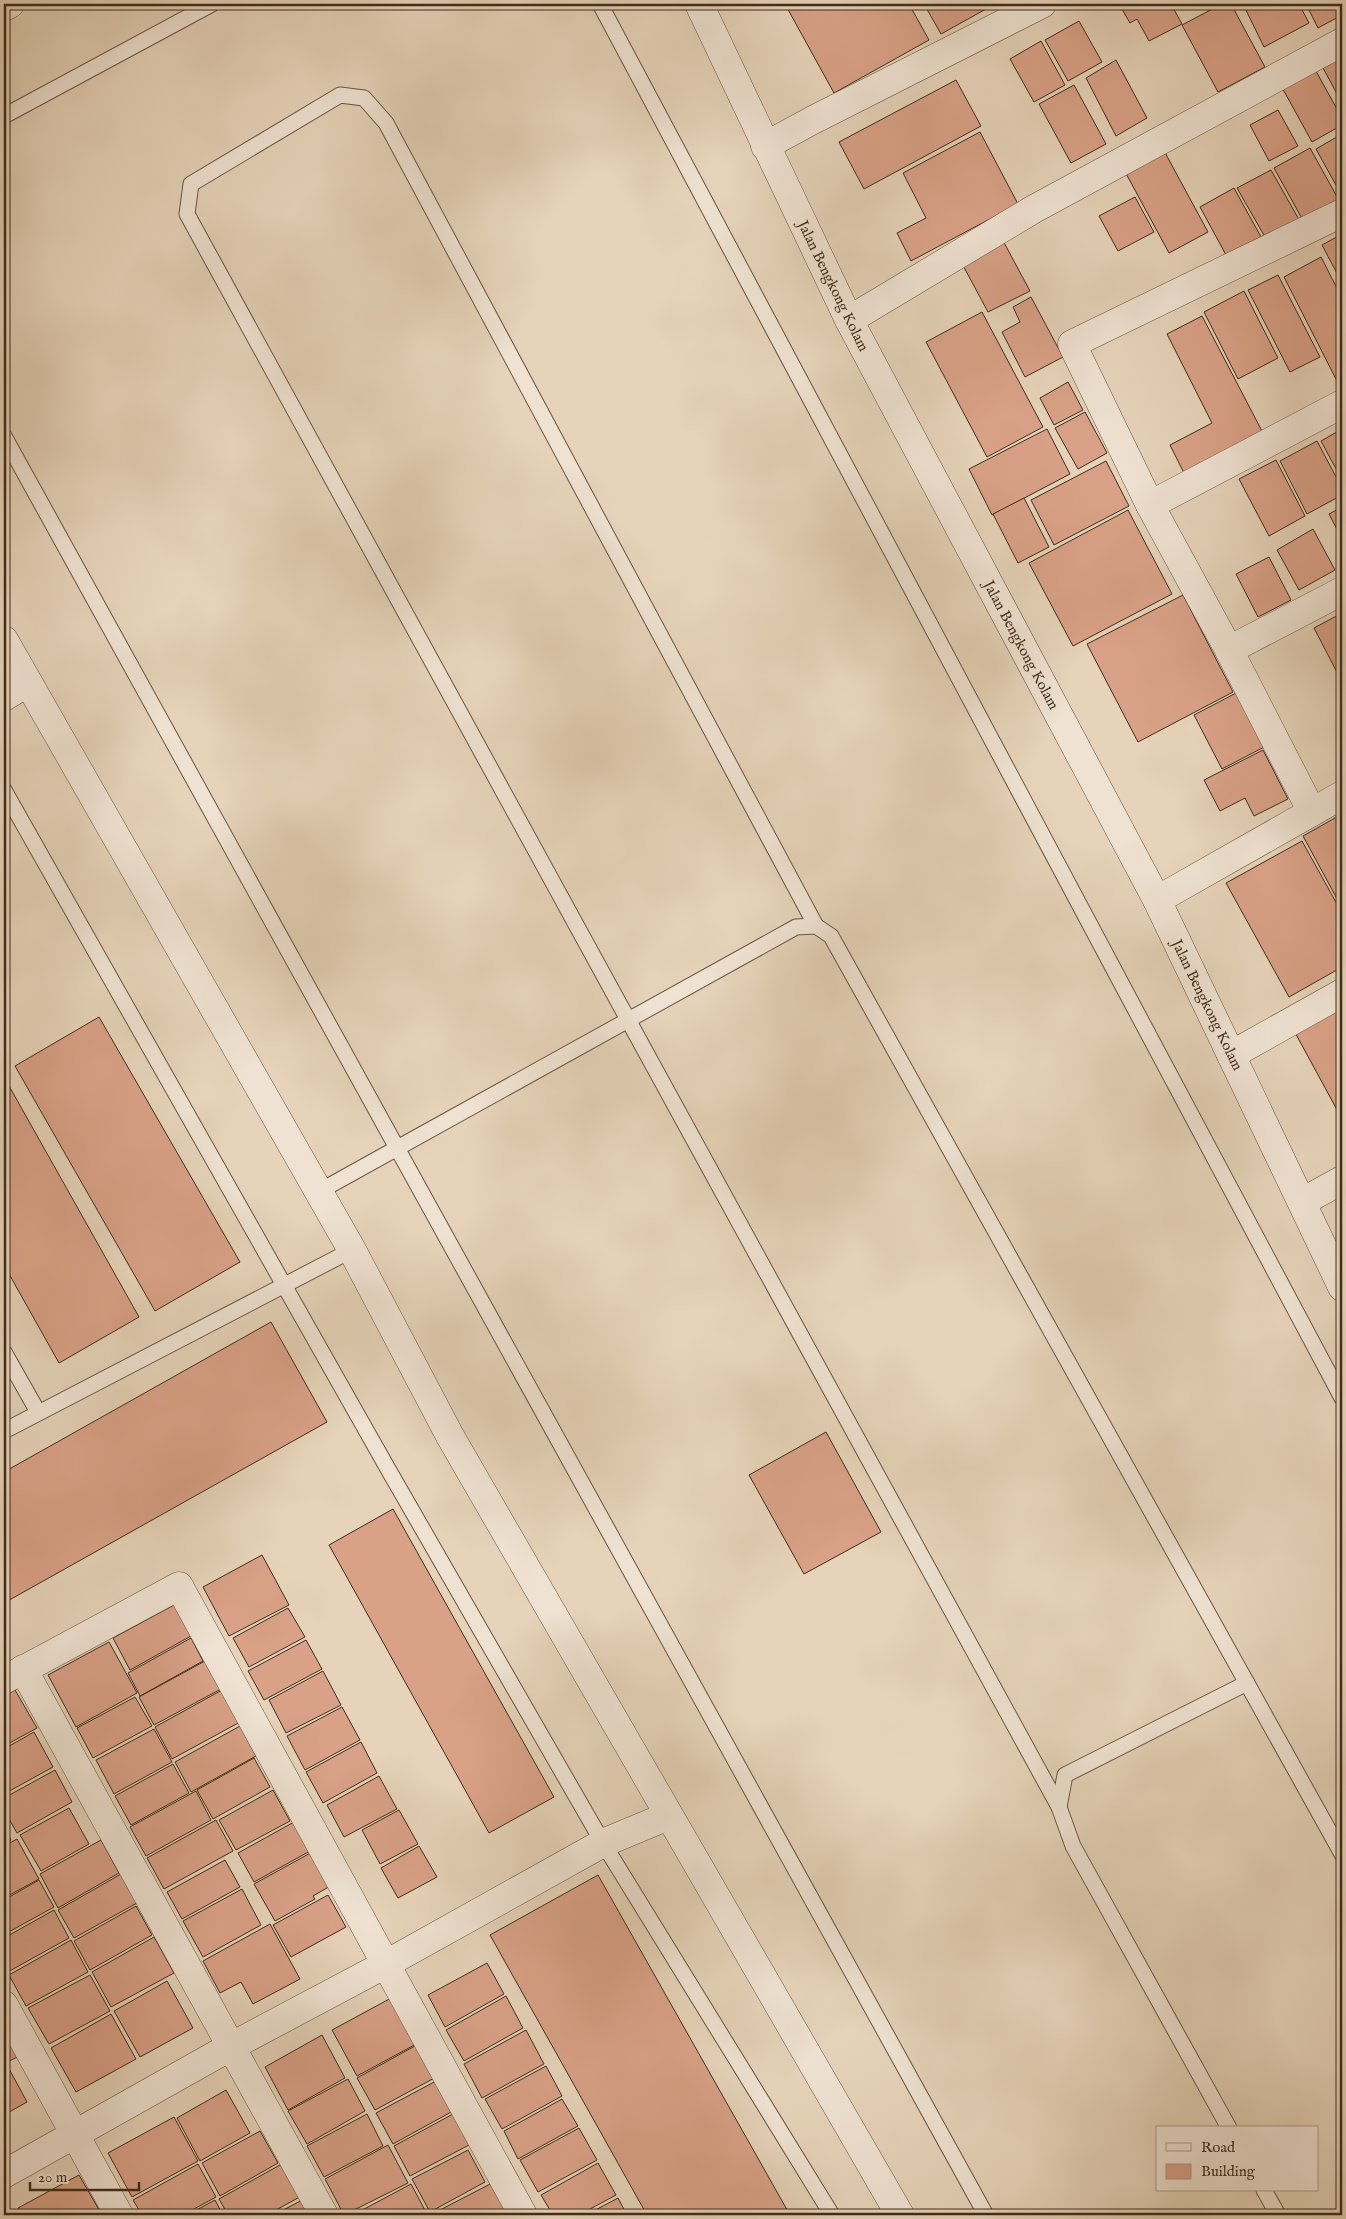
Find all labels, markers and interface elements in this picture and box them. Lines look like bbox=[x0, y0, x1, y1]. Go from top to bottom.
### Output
street label: Jalan Bengkong Kolam bbox=[792, 216, 873, 355]
street label: Jalan Bengkong Kolam bbox=[978, 575, 1063, 713]
street label: Jalan Bengkong Kolam bbox=[1166, 935, 1247, 1074]
legend bbox=[1156, 2126, 1318, 2192]
text: Road bbox=[1201, 2138, 1236, 2157]
scale bar bbox=[30, 2159, 139, 2191]
text: Building bbox=[1201, 2162, 1256, 2181]
text: 20 m bbox=[38, 2168, 68, 2187]

